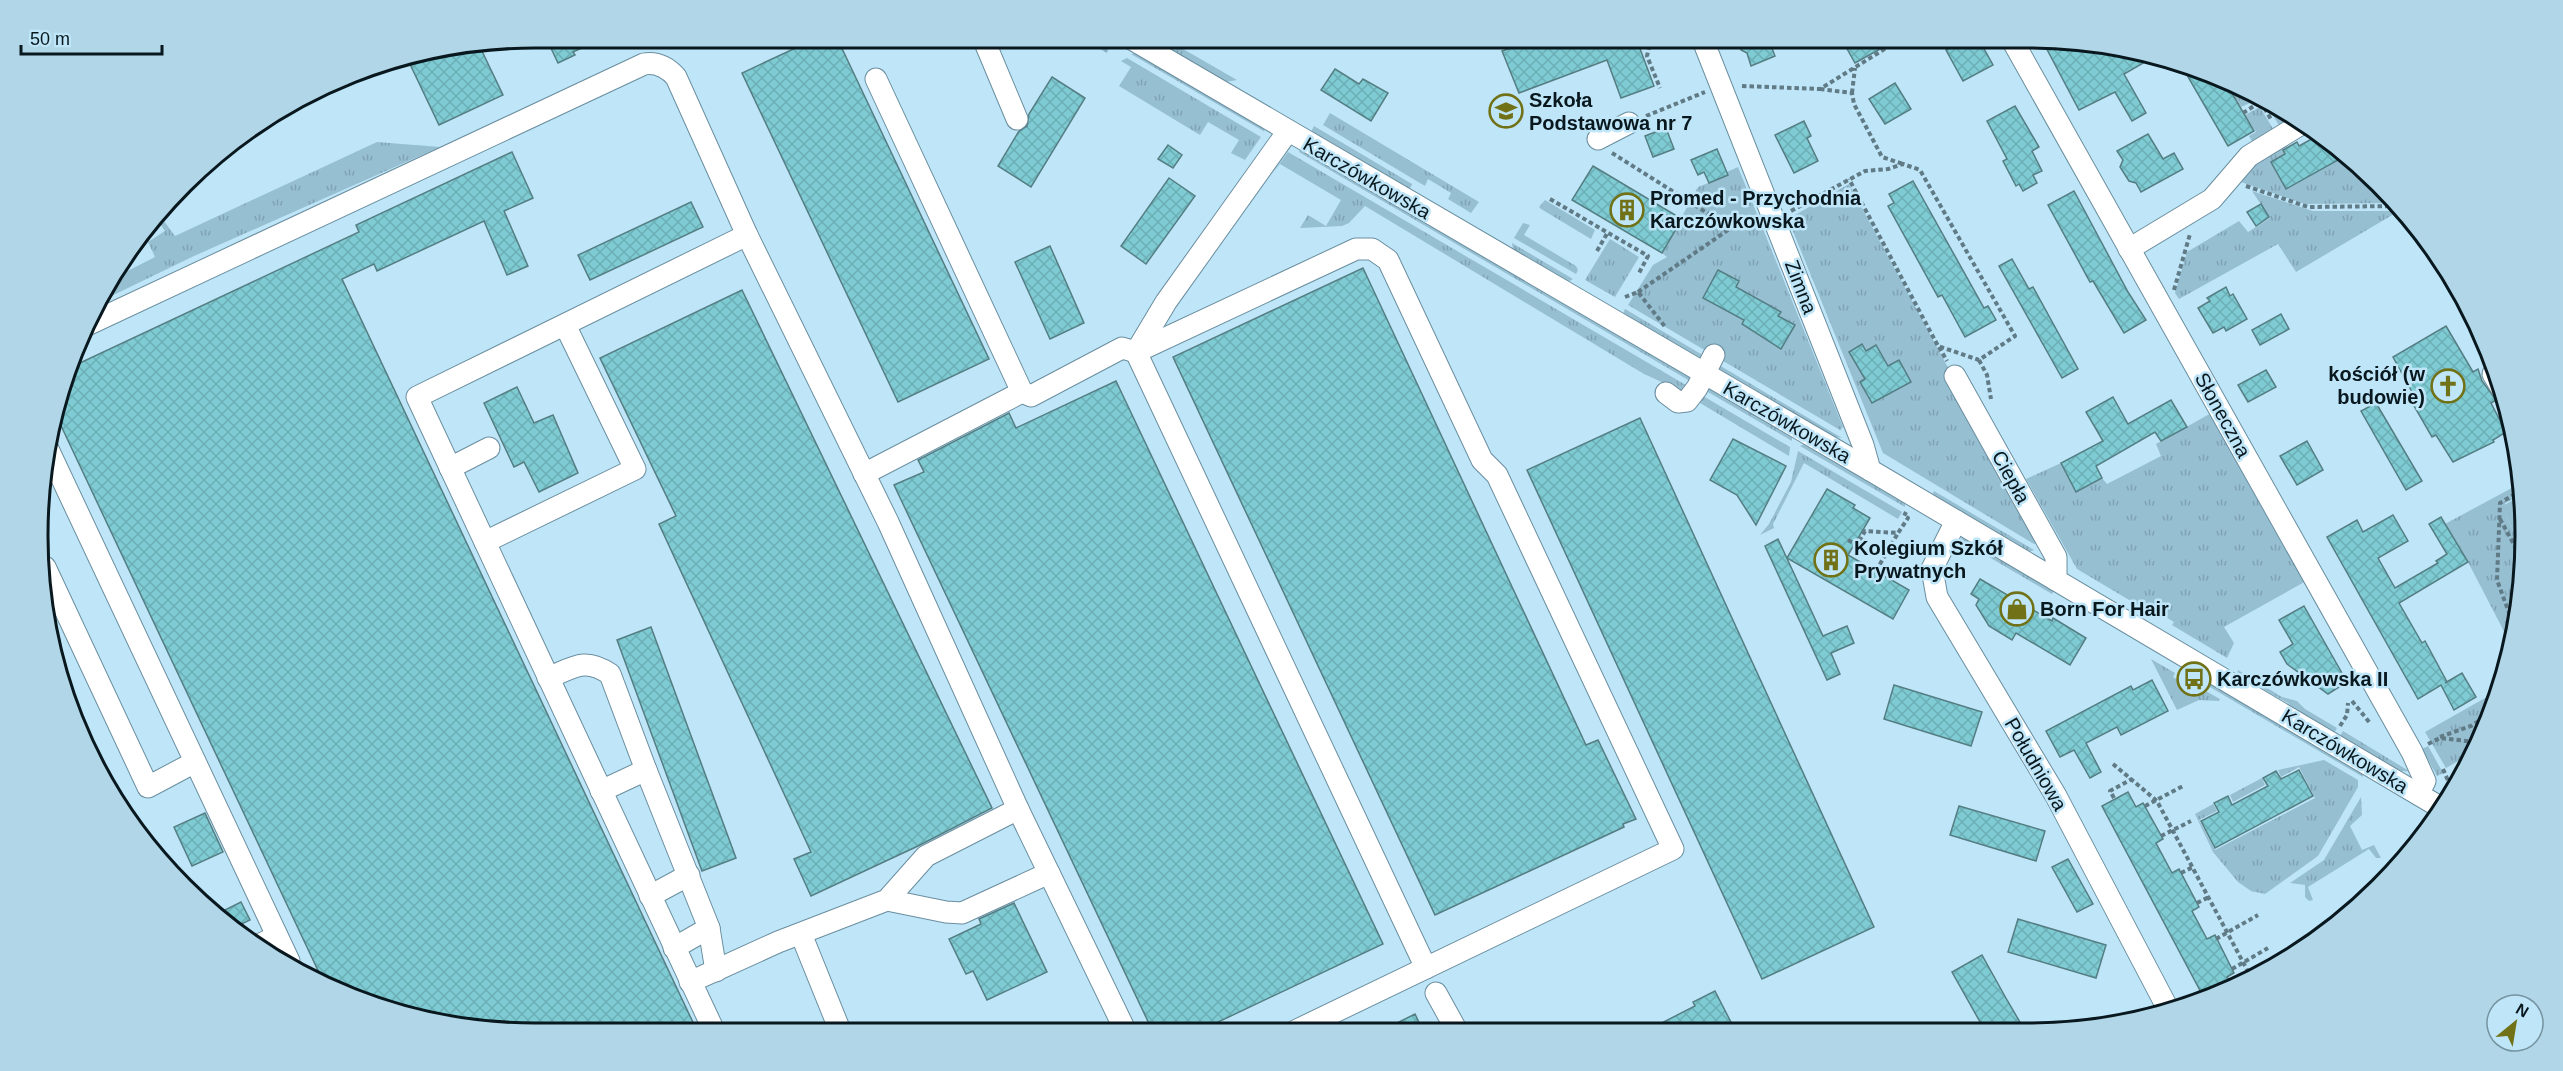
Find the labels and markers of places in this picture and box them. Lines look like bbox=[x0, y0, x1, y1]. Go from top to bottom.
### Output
place label: Szkoła Podstawowa nr 7 bbox=[1529, 89, 1692, 134]
school or university icon: Szkoła Podstawowa nr 7 bbox=[1488, 93, 1524, 129]
place label: Promed - Przychodnia Karczówkowska bbox=[1650, 187, 1862, 232]
building icon: Promed - Przychodnia Karczówkowska bbox=[1609, 192, 1645, 228]
place label: kościół (w budowie) bbox=[2328, 363, 2425, 408]
church icon: kościół (w budowie) bbox=[2430, 368, 2466, 404]
place label: Kolegium Szkół Prywatnych bbox=[1854, 537, 2003, 582]
building icon: Kolegium Szkół Prywatnych bbox=[1813, 542, 1849, 578]
shop icon: Born For Hair bbox=[1999, 591, 2035, 627]
place label: Born For Hair bbox=[2040, 598, 2169, 620]
bus stop icon: Karczówkowska II bbox=[2176, 661, 2212, 697]
place label: Karczówkowska II bbox=[2217, 668, 2388, 690]

